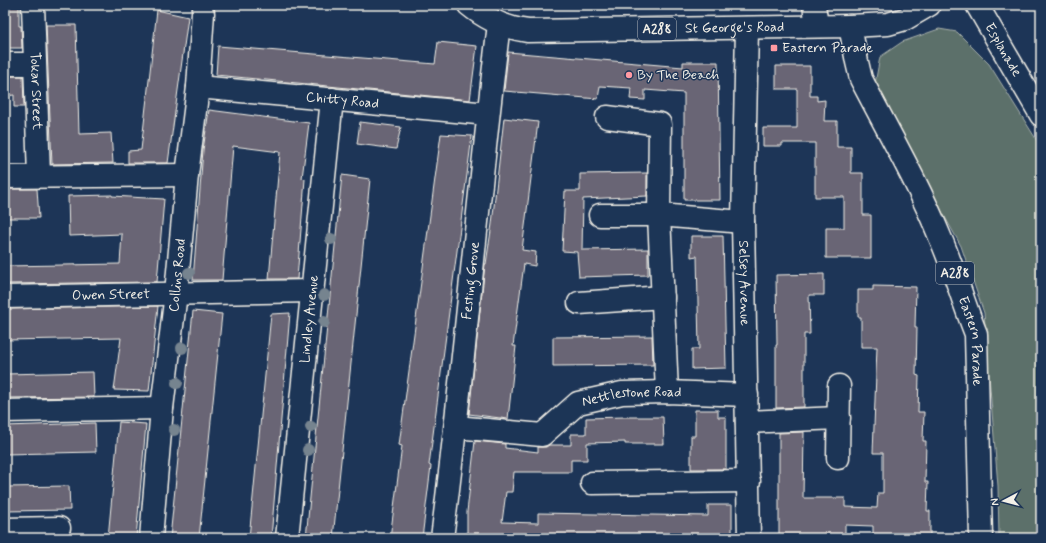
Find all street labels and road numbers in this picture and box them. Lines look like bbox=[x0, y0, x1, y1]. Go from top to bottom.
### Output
road number: A288 bbox=[638, 18, 676, 40]
street label: St George's Road bbox=[685, 18, 784, 39]
street label: Esplanade bbox=[980, 20, 1026, 80]
street label: Tokar Street bbox=[26, 52, 46, 131]
street label: Chitty Road bbox=[305, 88, 380, 113]
street label: Collins Road bbox=[165, 238, 190, 313]
street label: Selsey Avenue bbox=[734, 240, 754, 326]
street label: Festing Grove bbox=[458, 241, 484, 321]
road number: A288 bbox=[936, 262, 974, 284]
street label: Lindley Avenue bbox=[296, 274, 323, 364]
street label: Owen Street bbox=[72, 285, 151, 305]
street label: Eastern Parade bbox=[954, 294, 986, 386]
street label: Nettlestone Road bbox=[580, 383, 682, 411]

